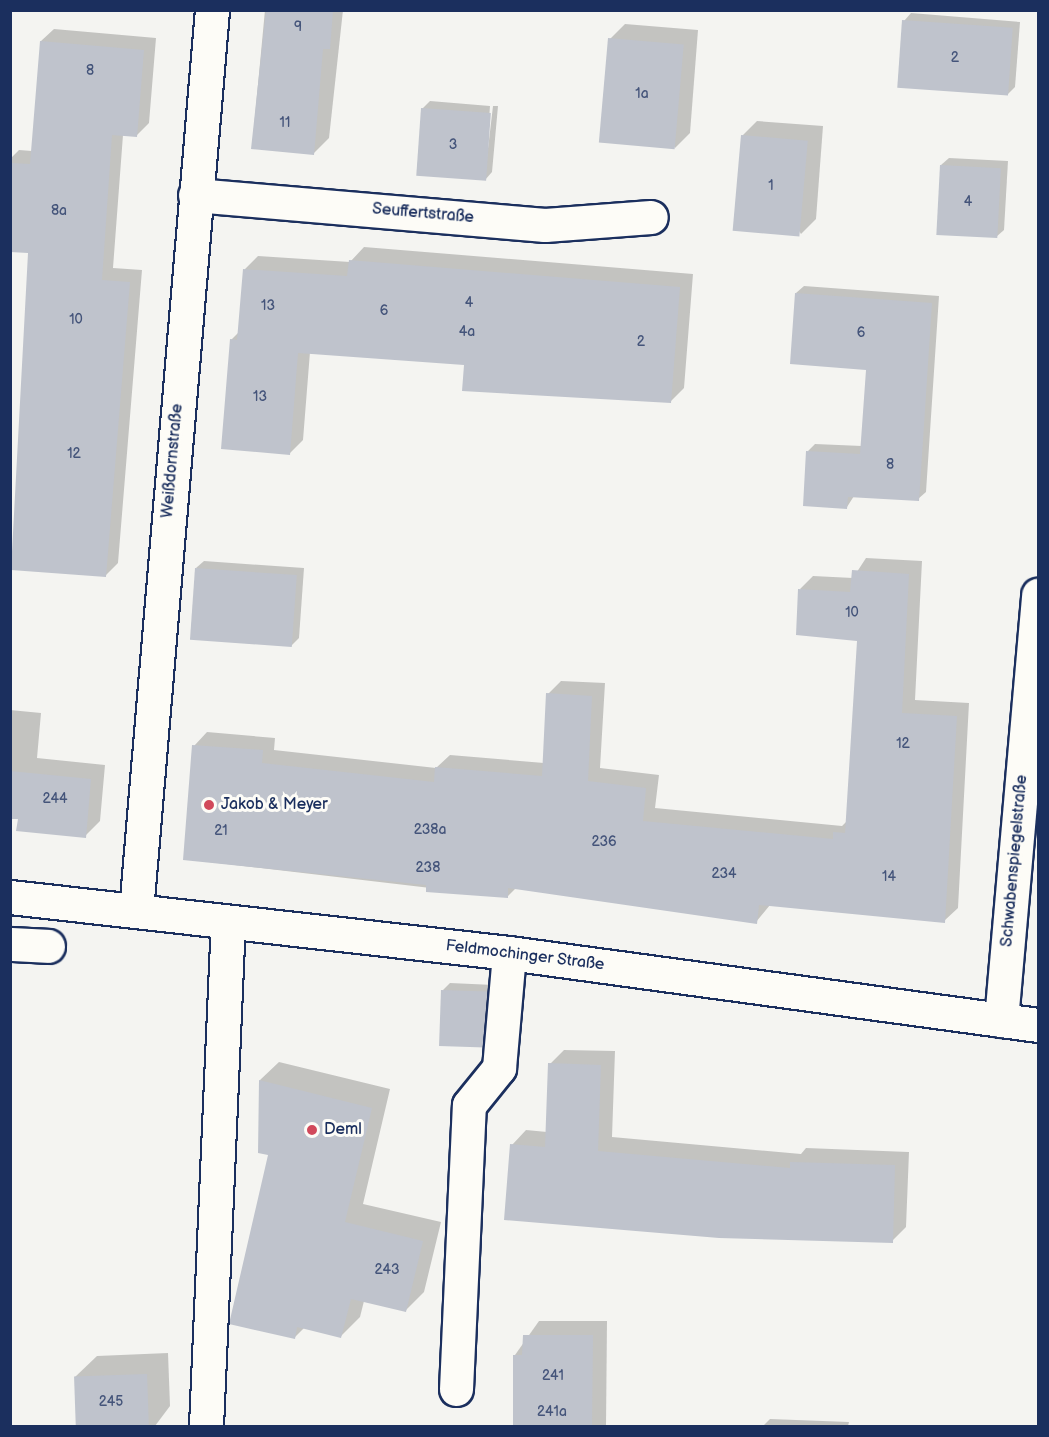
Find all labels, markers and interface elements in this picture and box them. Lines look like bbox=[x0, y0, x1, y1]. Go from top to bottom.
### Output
house number: 9 bbox=[294, 19, 302, 35]
house number: 2 bbox=[951, 50, 959, 66]
house number: 8 bbox=[86, 63, 94, 79]
house number: 1a bbox=[635, 86, 649, 102]
house number: 11 bbox=[280, 115, 290, 131]
house number: 3 bbox=[449, 137, 457, 153]
house number: 1 bbox=[768, 178, 774, 194]
house number: 4 bbox=[964, 194, 972, 210]
street label: Seuffertstraße bbox=[371, 200, 475, 228]
house number: 8a bbox=[51, 203, 67, 219]
house number: 4 bbox=[465, 295, 473, 311]
house number: 13 bbox=[261, 298, 275, 314]
house number: 6 bbox=[380, 303, 388, 319]
house number: 10 bbox=[69, 312, 83, 328]
house number: 4a bbox=[459, 324, 475, 340]
house number: 6 bbox=[857, 325, 865, 341]
house number: 2 bbox=[637, 334, 645, 350]
house number: 13 bbox=[253, 389, 267, 405]
street label: Weißdornstraße bbox=[158, 403, 188, 519]
house number: 12 bbox=[67, 446, 81, 462]
house number: 8 bbox=[886, 457, 894, 473]
house number: 10 bbox=[845, 605, 859, 621]
house number: 12 bbox=[896, 736, 910, 752]
street label: Schwabenspiegelstraße bbox=[998, 774, 1032, 948]
house number: 244 bbox=[42, 791, 68, 807]
place label: Jakob & Meyer bbox=[221, 795, 328, 815]
marker: Jakob & Meyer bbox=[202, 798, 216, 812]
house number: 238a bbox=[414, 822, 446, 838]
house number: 21 bbox=[214, 823, 228, 839]
house number: 236 bbox=[591, 834, 617, 850]
house number: 238 bbox=[416, 860, 440, 876]
house number: 234 bbox=[711, 866, 737, 882]
house number: 14 bbox=[882, 869, 896, 885]
street label: Feldmochinger Straße bbox=[444, 937, 606, 975]
place label: Deml bbox=[324, 1120, 362, 1140]
marker: Deml bbox=[305, 1123, 319, 1137]
house number: 243 bbox=[374, 1262, 400, 1278]
house number: 241 bbox=[542, 1368, 564, 1384]
house number: 245 bbox=[99, 1394, 123, 1410]
house number: 241a bbox=[537, 1404, 567, 1420]

